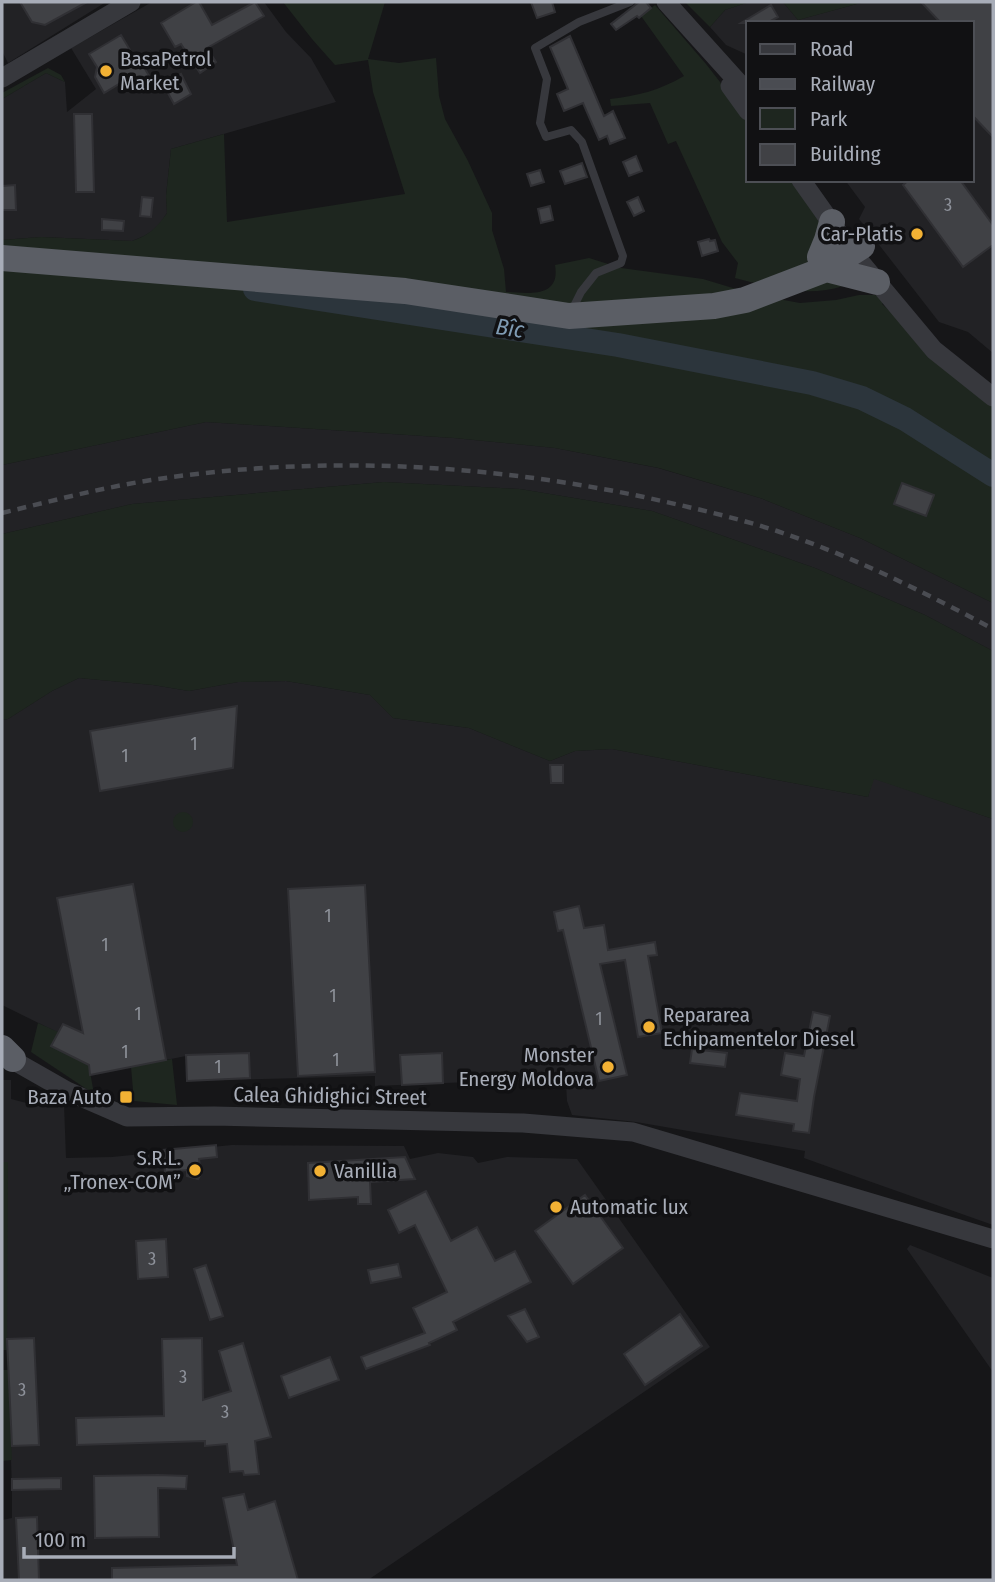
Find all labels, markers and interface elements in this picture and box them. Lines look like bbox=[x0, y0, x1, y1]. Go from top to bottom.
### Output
legend bbox=[746, 21, 974, 182]
text: Road bbox=[810, 36, 854, 62]
place label: BasaPetrol Market bbox=[120, 46, 212, 96]
marker: BasaPetrol Market bbox=[98, 63, 114, 79]
text: Railway bbox=[810, 71, 876, 97]
text: Park bbox=[810, 106, 848, 132]
text: Building bbox=[810, 141, 881, 167]
house number: 3 bbox=[944, 194, 952, 216]
place label: Car-Platis bbox=[820, 221, 903, 247]
marker: Car-Platis bbox=[909, 226, 925, 242]
water label: Bîc bbox=[494, 312, 527, 344]
house number: 1 bbox=[190, 733, 198, 755]
house number: 1 bbox=[121, 745, 129, 767]
house number: 1 bbox=[324, 905, 332, 927]
house number: 1 bbox=[101, 934, 109, 956]
house number: 1 bbox=[329, 985, 337, 1007]
place label: Repararea Echipamentelor Diesel bbox=[663, 1002, 856, 1052]
house number: 1 bbox=[134, 1003, 142, 1025]
house number: 1 bbox=[595, 1008, 603, 1030]
marker: Repararea Echipamentelor Diesel bbox=[641, 1019, 657, 1035]
house number: 1 bbox=[121, 1041, 129, 1063]
place label: Monster Energy Moldova bbox=[459, 1042, 595, 1092]
house number: 1 bbox=[332, 1049, 340, 1071]
house number: 1 bbox=[214, 1056, 222, 1078]
marker: Monster Energy Moldova bbox=[600, 1059, 616, 1075]
street label: Calea Ghidighici Street bbox=[233, 1081, 427, 1111]
place label: Baza Auto bbox=[27, 1084, 112, 1110]
marker: Baza Auto bbox=[118, 1089, 134, 1105]
place label: S.R.L. „Tronex-COM” bbox=[63, 1145, 181, 1195]
place label: Vanillia bbox=[334, 1158, 397, 1184]
marker: S.R.L. „Tronex-COM” bbox=[187, 1162, 203, 1178]
marker: Vanillia bbox=[312, 1163, 328, 1179]
place label: Automatic lux bbox=[570, 1194, 689, 1220]
marker: Automatic lux bbox=[548, 1199, 564, 1215]
house number: 3 bbox=[148, 1248, 156, 1270]
house number: 3 bbox=[179, 1366, 187, 1388]
house number: 3 bbox=[18, 1379, 26, 1401]
house number: 3 bbox=[221, 1401, 229, 1423]
scale bar bbox=[24, 1516, 234, 1560]
text: 100 m bbox=[35, 1527, 86, 1553]

